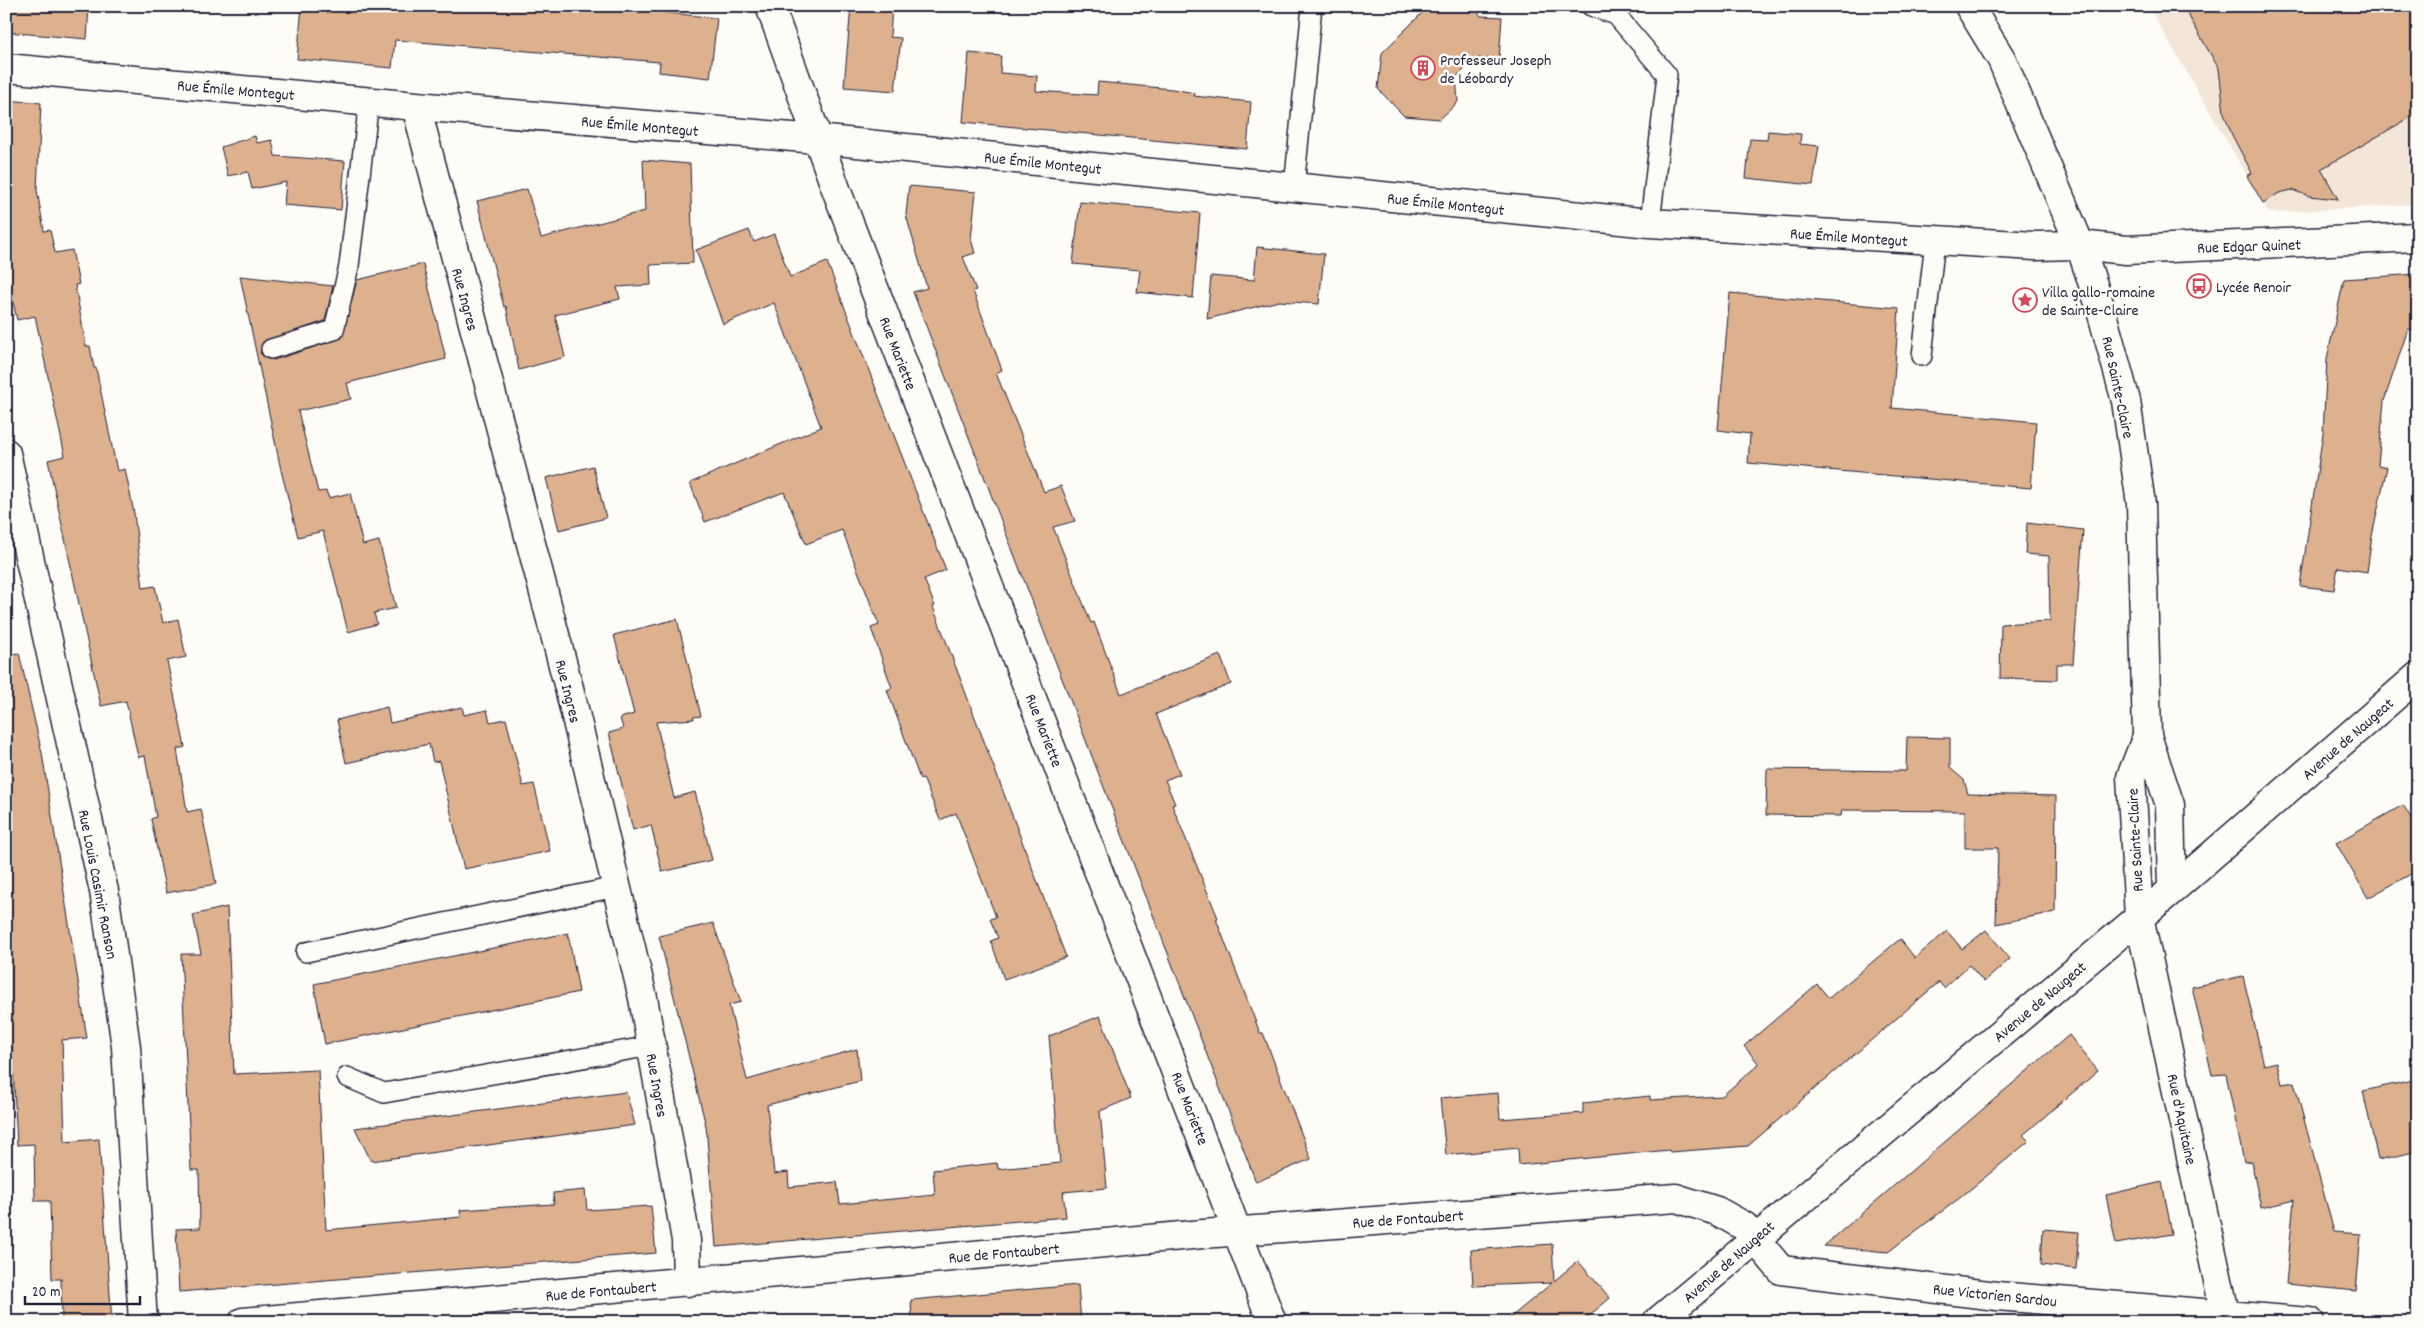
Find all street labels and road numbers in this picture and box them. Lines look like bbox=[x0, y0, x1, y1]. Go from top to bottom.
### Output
street label: Rue Émile Montegut bbox=[176, 75, 296, 108]
street label: Rue Émile Montegut bbox=[580, 111, 700, 144]
street label: Rue Émile Montegut bbox=[983, 147, 1103, 182]
street label: Rue Émile Montegut bbox=[1386, 188, 1506, 223]
street label: Rue Émile Montegut bbox=[1789, 223, 1908, 254]
street label: Rue Edgar Quinet bbox=[2197, 234, 2301, 261]
street label: Rue Ingres bbox=[444, 266, 483, 334]
street label: Rue Mariette bbox=[872, 314, 921, 394]
street label: Rue Sainte-Claire bbox=[2095, 334, 2139, 441]
street label: Rue Ingres bbox=[548, 658, 586, 726]
street label: Rue Mariette bbox=[1018, 691, 1067, 771]
street label: Avenue de Naugeat bbox=[2298, 693, 2400, 786]
street label: Rue Sainte-Claire bbox=[2122, 787, 2151, 892]
street label: Rue Louis Casimir Ranson bbox=[71, 808, 122, 961]
street label: Avenue de Naugeat bbox=[1989, 957, 2092, 1049]
street label: Rue Ingres bbox=[639, 1052, 673, 1119]
street label: Rue Mariette bbox=[1164, 1069, 1213, 1149]
street label: Rue d'Aquitaine bbox=[2160, 1072, 2201, 1167]
street label: Rue de Fontaubert bbox=[1352, 1205, 1465, 1236]
street label: Avenue de Naugeat bbox=[1679, 1216, 1781, 1309]
street label: Rue de Fontaubert bbox=[948, 1238, 1061, 1271]
street label: Rue de Fontaubert bbox=[545, 1276, 658, 1309]
street label: Rue Victorien Sardou bbox=[1932, 1279, 2058, 1314]

